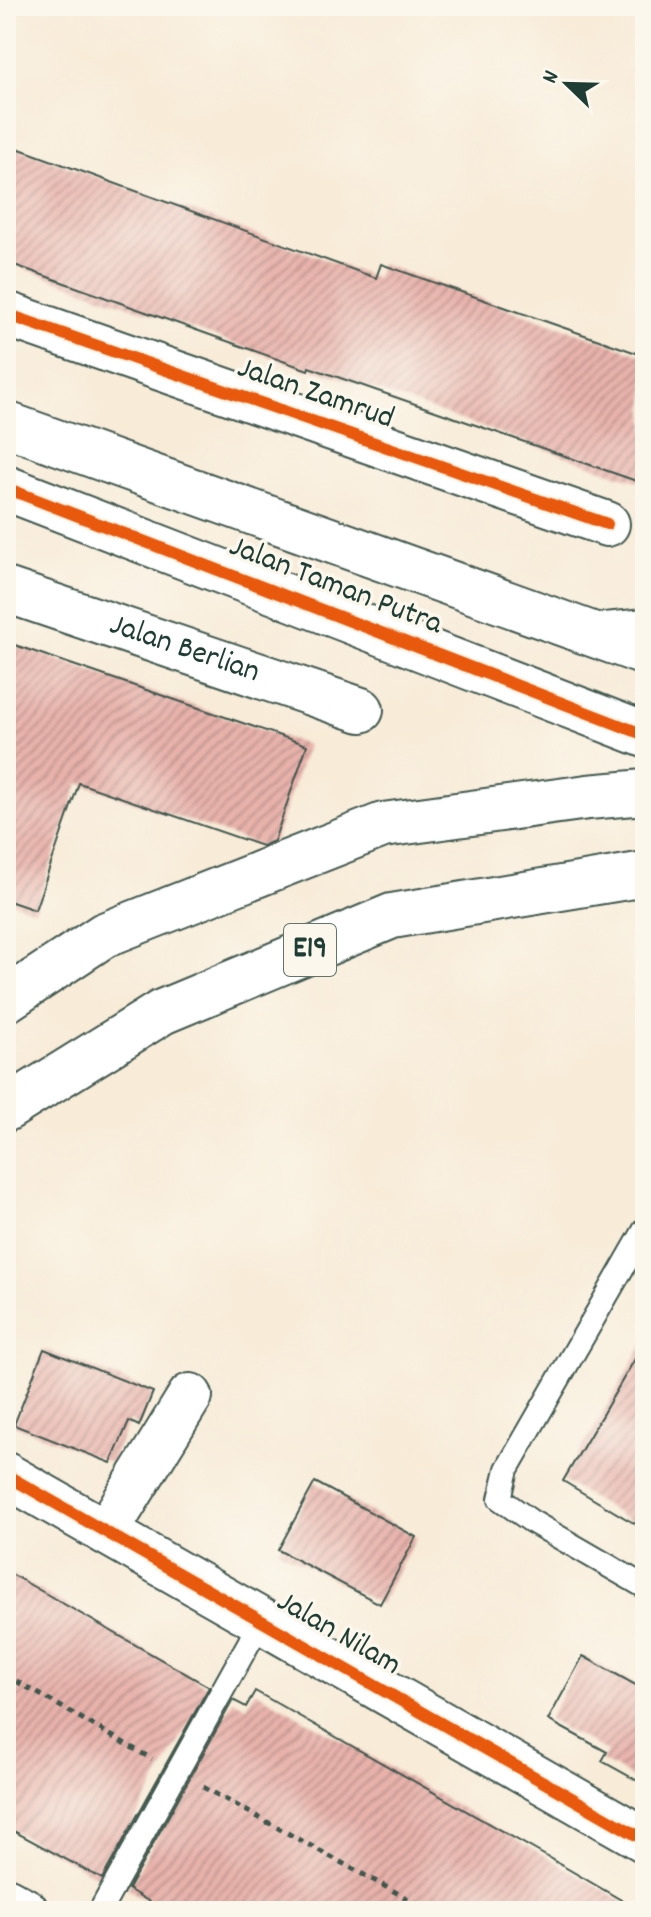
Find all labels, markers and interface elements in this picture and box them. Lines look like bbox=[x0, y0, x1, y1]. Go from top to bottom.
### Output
north arrow bbox=[527, 44, 607, 124]
text: N bbox=[535, 66, 568, 89]
street label: Jalan Zamrud bbox=[230, 347, 400, 443]
street label: Jalan Taman Putra bbox=[222, 525, 449, 649]
street label: Jalan Berlian bbox=[103, 603, 265, 697]
road number: E19 bbox=[284, 924, 336, 976]
street label: Jalan Nilam bbox=[267, 1581, 409, 1689]

